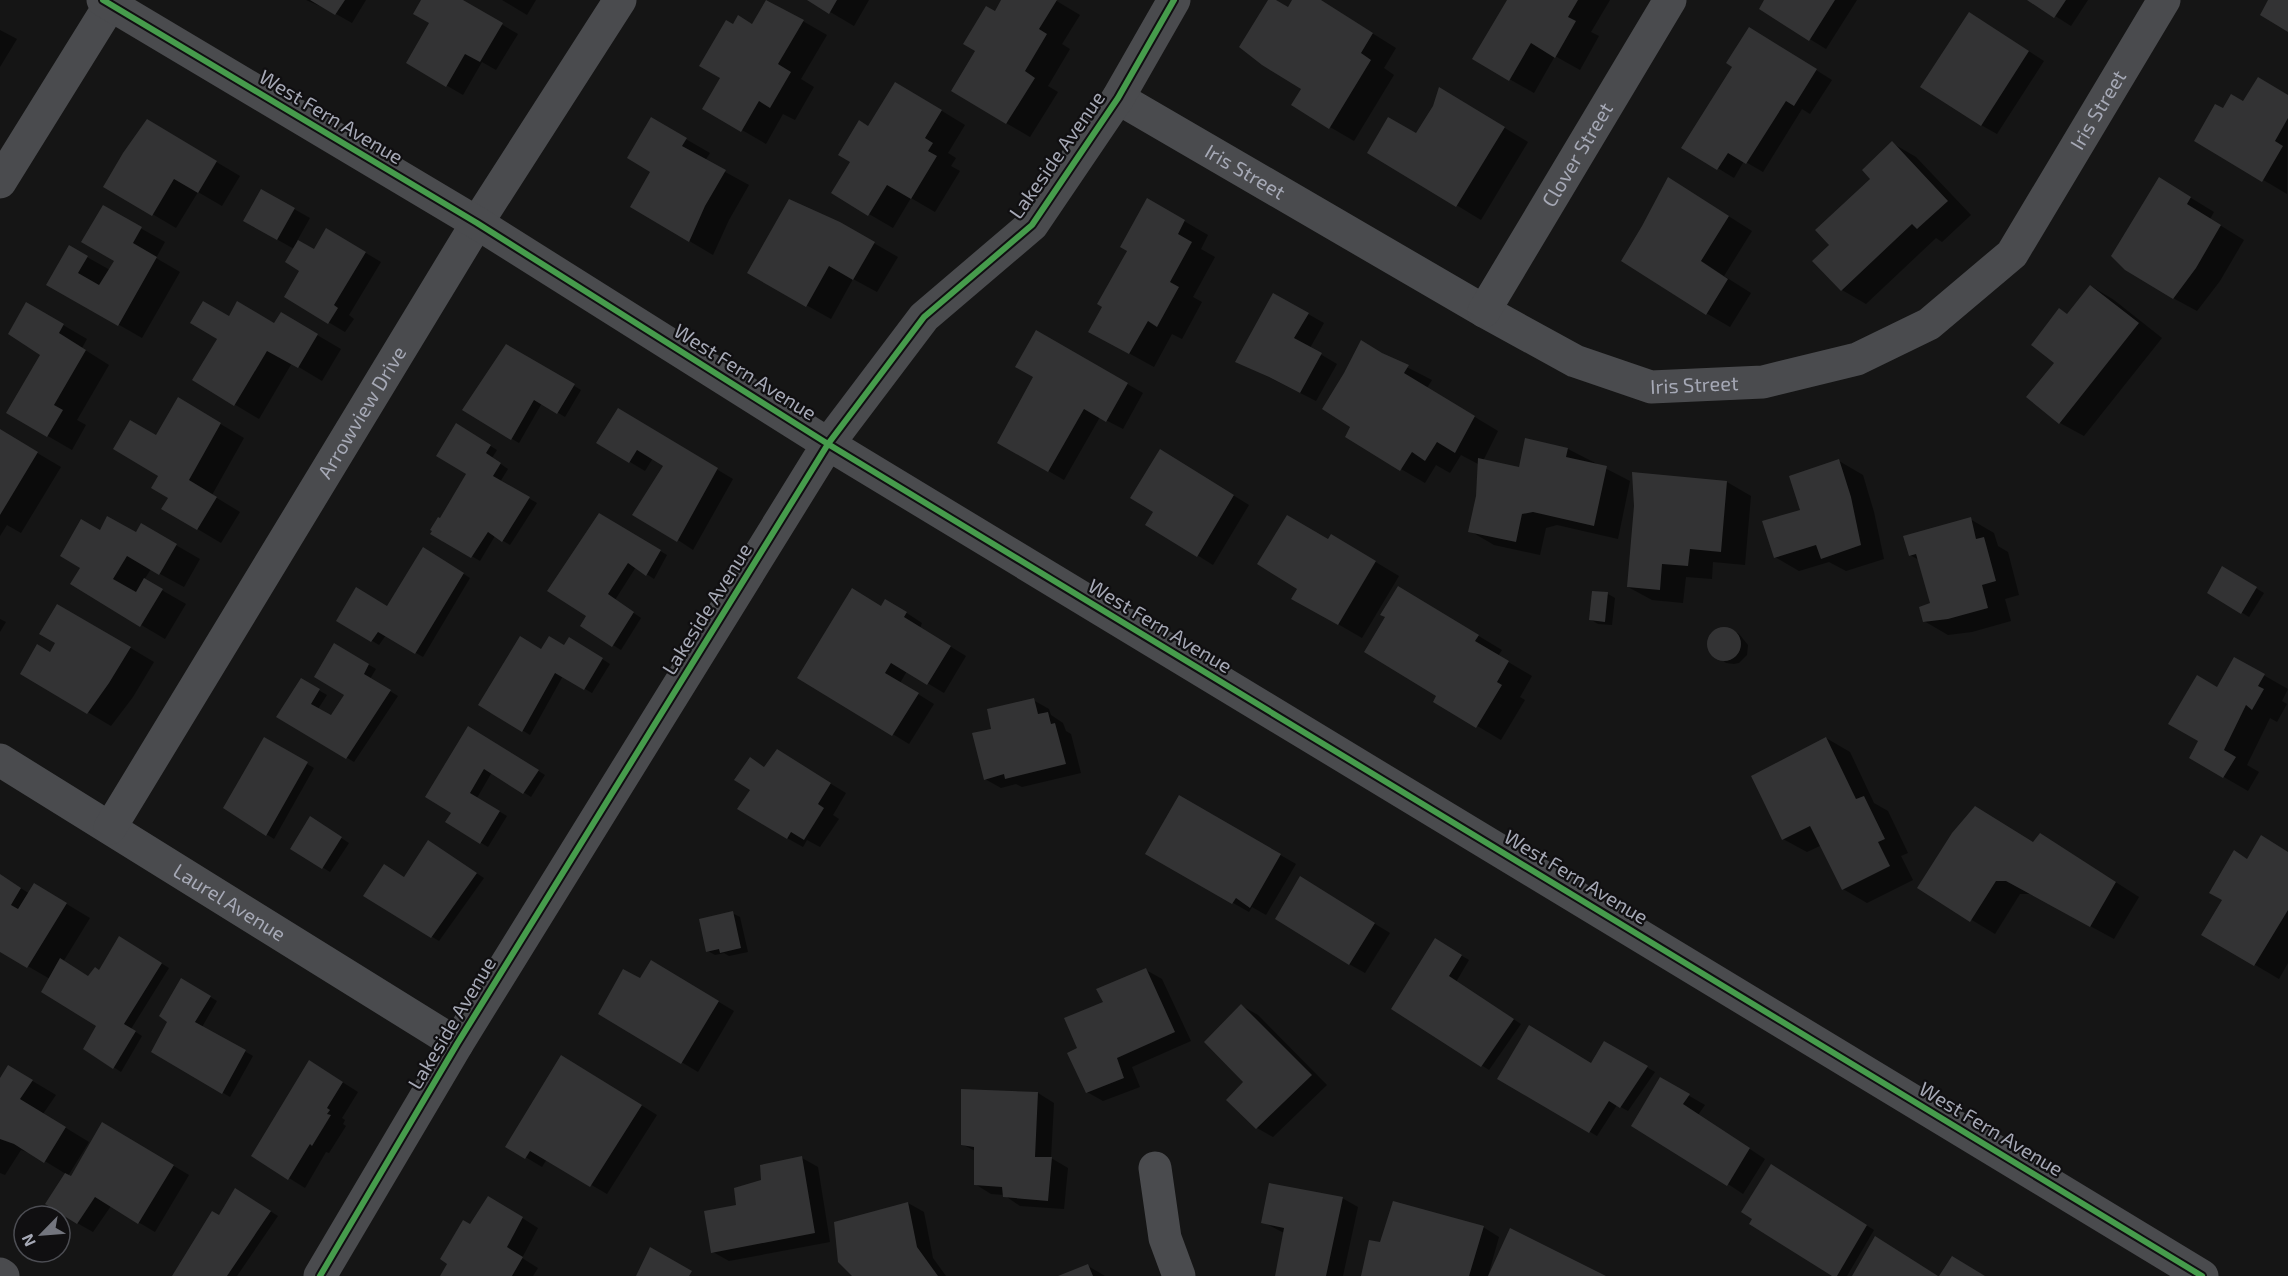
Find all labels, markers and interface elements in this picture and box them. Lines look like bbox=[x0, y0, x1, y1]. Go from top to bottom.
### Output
street label: West Fern Avenue bbox=[255, 64, 408, 169]
street label: Iris Street bbox=[2064, 65, 2131, 154]
street label: Lakeside Avenue bbox=[1003, 86, 1109, 223]
street label: Clover Street bbox=[1536, 97, 1617, 211]
street label: Iris Street bbox=[1201, 138, 1290, 204]
street label: West Fern Avenue bbox=[670, 318, 821, 425]
street label: Arrowview Drive bbox=[312, 341, 410, 482]
street label: Iris Street bbox=[1650, 370, 1739, 398]
street label: Lakeside Avenue bbox=[656, 538, 756, 679]
street label: West Fern Avenue bbox=[1084, 573, 1237, 678]
street label: West Fern Avenue bbox=[1500, 824, 1653, 929]
street label: Laurel Avenue bbox=[169, 858, 290, 946]
street label: Lakeside Avenue bbox=[402, 952, 500, 1093]
street label: West Fern Avenue bbox=[1915, 1076, 2068, 1181]
north arrow bbox=[12, 1204, 72, 1264]
text: N bbox=[17, 1231, 39, 1250]

